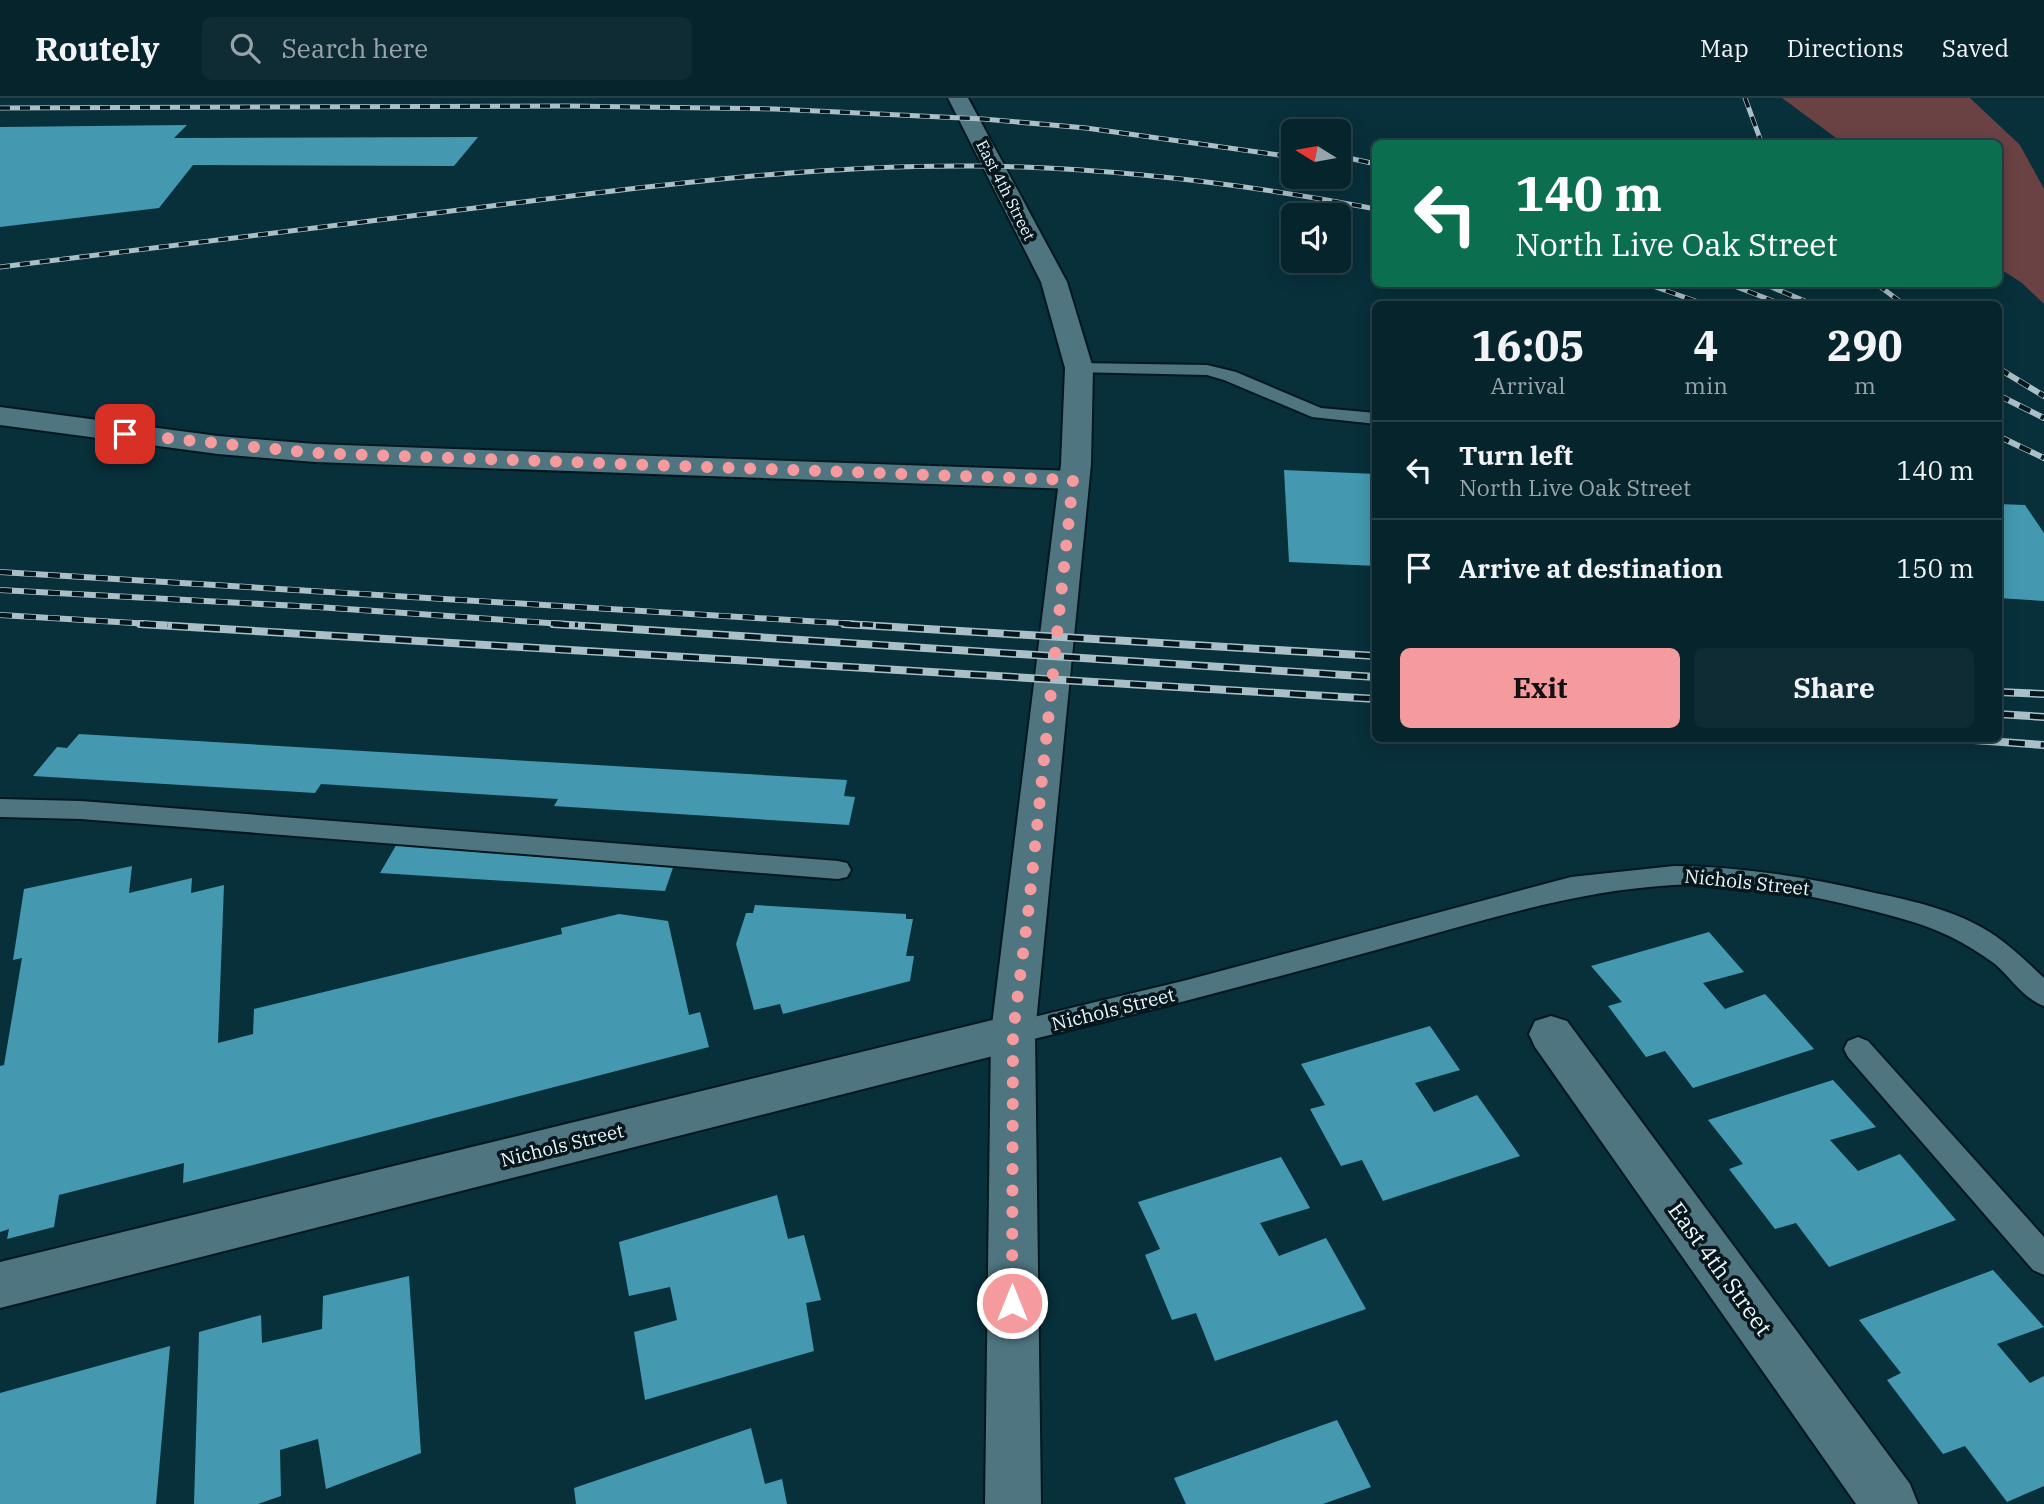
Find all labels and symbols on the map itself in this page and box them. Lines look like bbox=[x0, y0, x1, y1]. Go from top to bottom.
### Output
north arrow bbox=[1281, 119, 1351, 189]
street label: East 4th Street bbox=[972, 136, 1040, 244]
pin bbox=[95, 404, 155, 464]
street label: Nichols Street bbox=[1683, 863, 1811, 901]
street label: Nichols Street bbox=[1049, 982, 1177, 1036]
street label: Nichols Street bbox=[498, 1118, 626, 1172]
street label: East 4th Street bbox=[1662, 1196, 1779, 1341]
position arrow bbox=[975, 1266, 1049, 1340]

